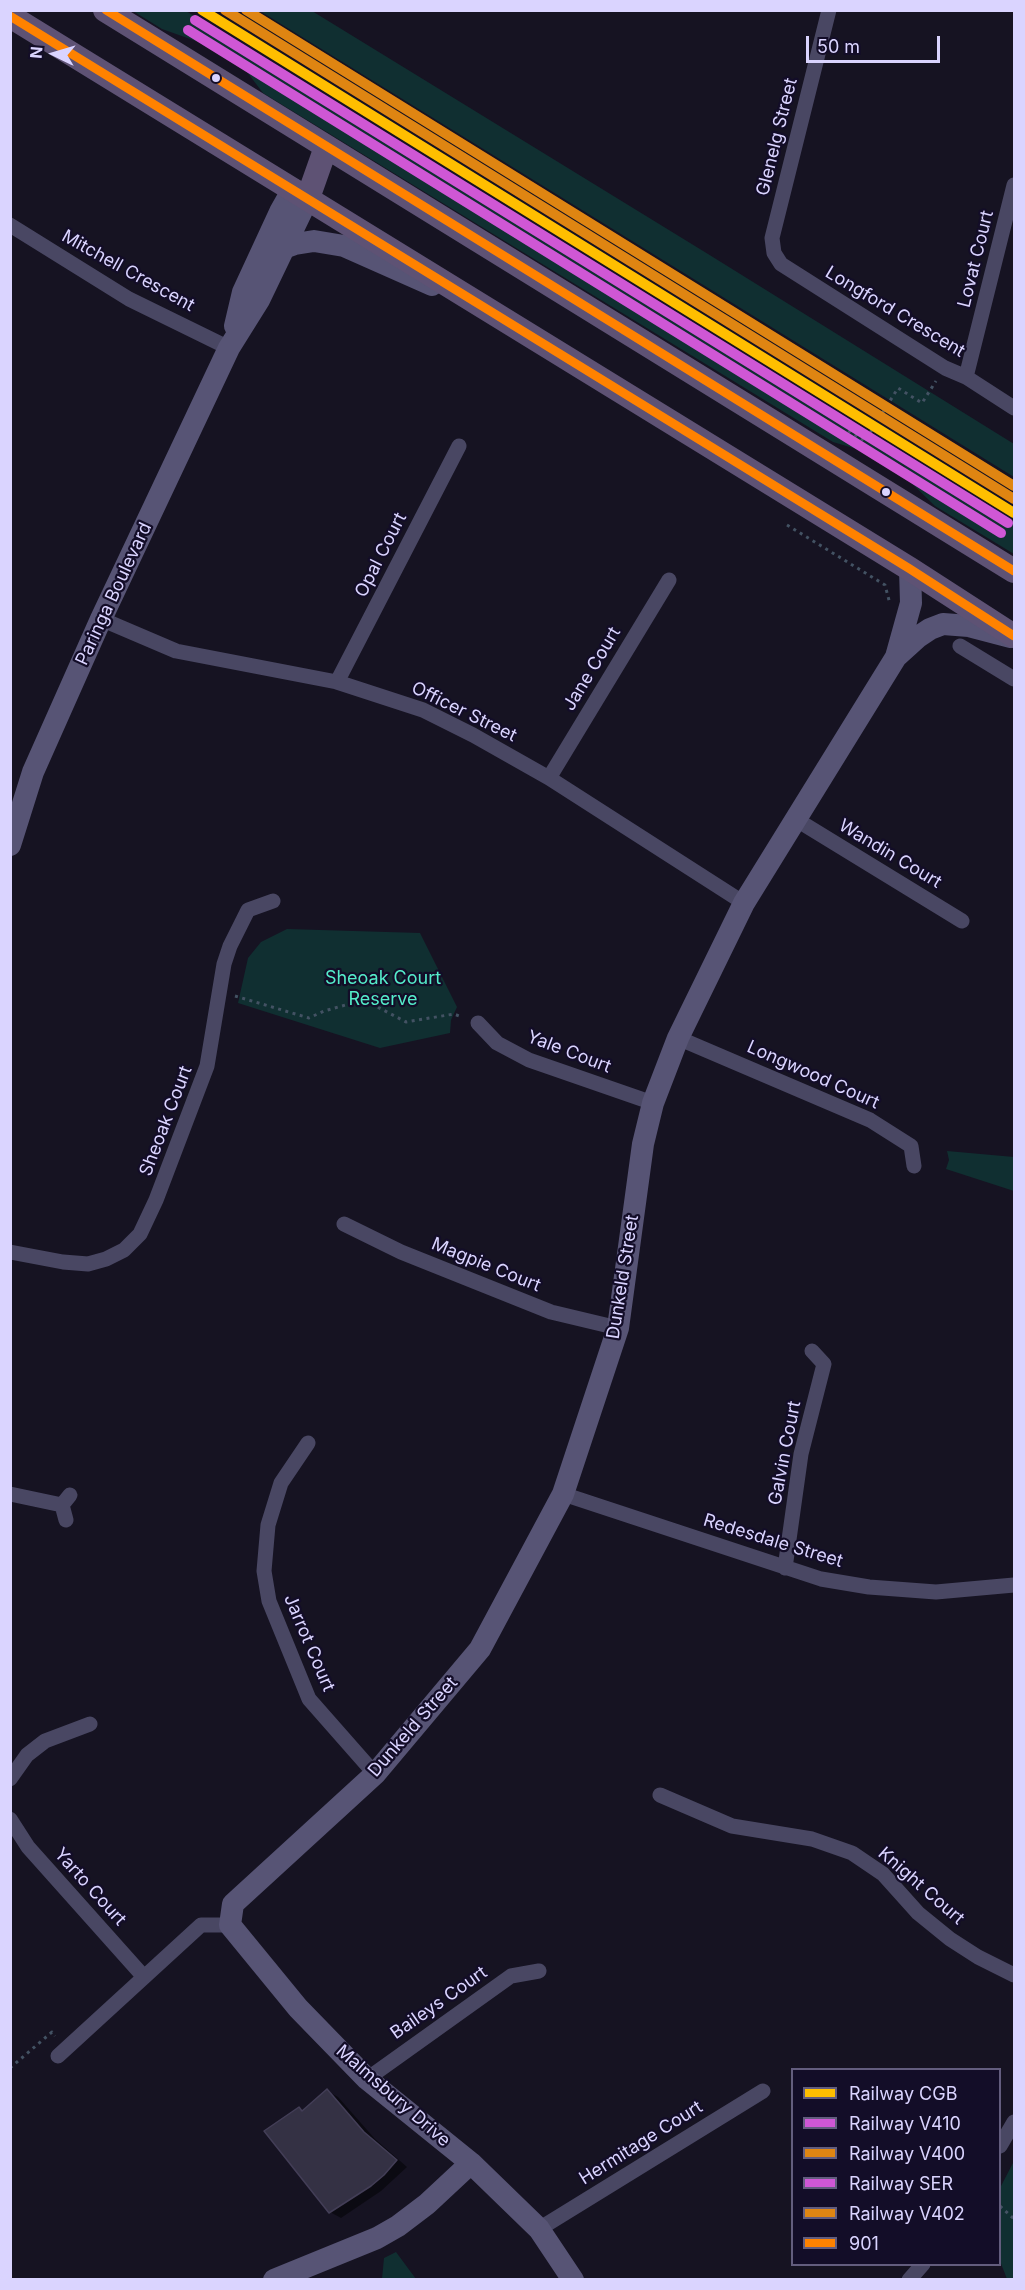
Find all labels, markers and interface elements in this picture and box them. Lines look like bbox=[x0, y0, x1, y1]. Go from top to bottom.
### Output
north arrow bbox=[24, 24, 84, 84]
scale bar bbox=[809, 24, 942, 62]
text: 50 m bbox=[817, 36, 860, 57]
text: N bbox=[26, 45, 47, 59]
unlabelled marker bbox=[210, 72, 222, 84]
street label: Glenelg Street bbox=[752, 76, 802, 198]
street label: Lovat Court bbox=[954, 208, 998, 310]
street label: Mitchell Crescent bbox=[58, 226, 198, 316]
street label: Longford Crescent bbox=[821, 262, 969, 362]
unlabelled marker bbox=[880, 486, 892, 498]
street label: Opal Court bbox=[350, 509, 412, 601]
street label: Paringa Boulevard bbox=[71, 519, 157, 669]
street label: Jane Court bbox=[559, 623, 625, 715]
street label: Officer Street bbox=[408, 677, 520, 747]
street label: Wandin Court bbox=[835, 815, 945, 893]
park label: Sheoak Court Reserve bbox=[325, 968, 441, 1010]
street label: Yale Court bbox=[524, 1026, 614, 1078]
street label: Longwood Court bbox=[744, 1036, 882, 1114]
street label: Sheoak Court bbox=[135, 1063, 197, 1179]
street label: Dunkeld Street bbox=[603, 1213, 643, 1341]
street label: Magpie Court bbox=[428, 1233, 544, 1297]
street label: Galvin Court bbox=[764, 1399, 806, 1507]
street label: Redesdale Street bbox=[701, 1510, 845, 1572]
street label: Jarrot Court bbox=[279, 1591, 339, 1695]
street label: Dunkeld Street bbox=[364, 1673, 462, 1781]
street label: Knight Court bbox=[873, 1843, 969, 1929]
street label: Yarto Court bbox=[49, 1844, 131, 1930]
street label: Baileys Court bbox=[387, 1962, 491, 2044]
street label: Malmsbury Drive bbox=[331, 2040, 455, 2152]
legend bbox=[791, 2068, 1001, 2266]
text: Railway CGB bbox=[849, 2083, 957, 2104]
street label: Hermitage Court bbox=[575, 2096, 707, 2190]
text: Railway V410 bbox=[849, 2113, 961, 2134]
text: Railway V400 bbox=[849, 2143, 965, 2164]
text: Railway SER bbox=[849, 2173, 953, 2194]
text: Railway V402 bbox=[849, 2203, 965, 2224]
text: 901 bbox=[849, 2233, 879, 2254]

